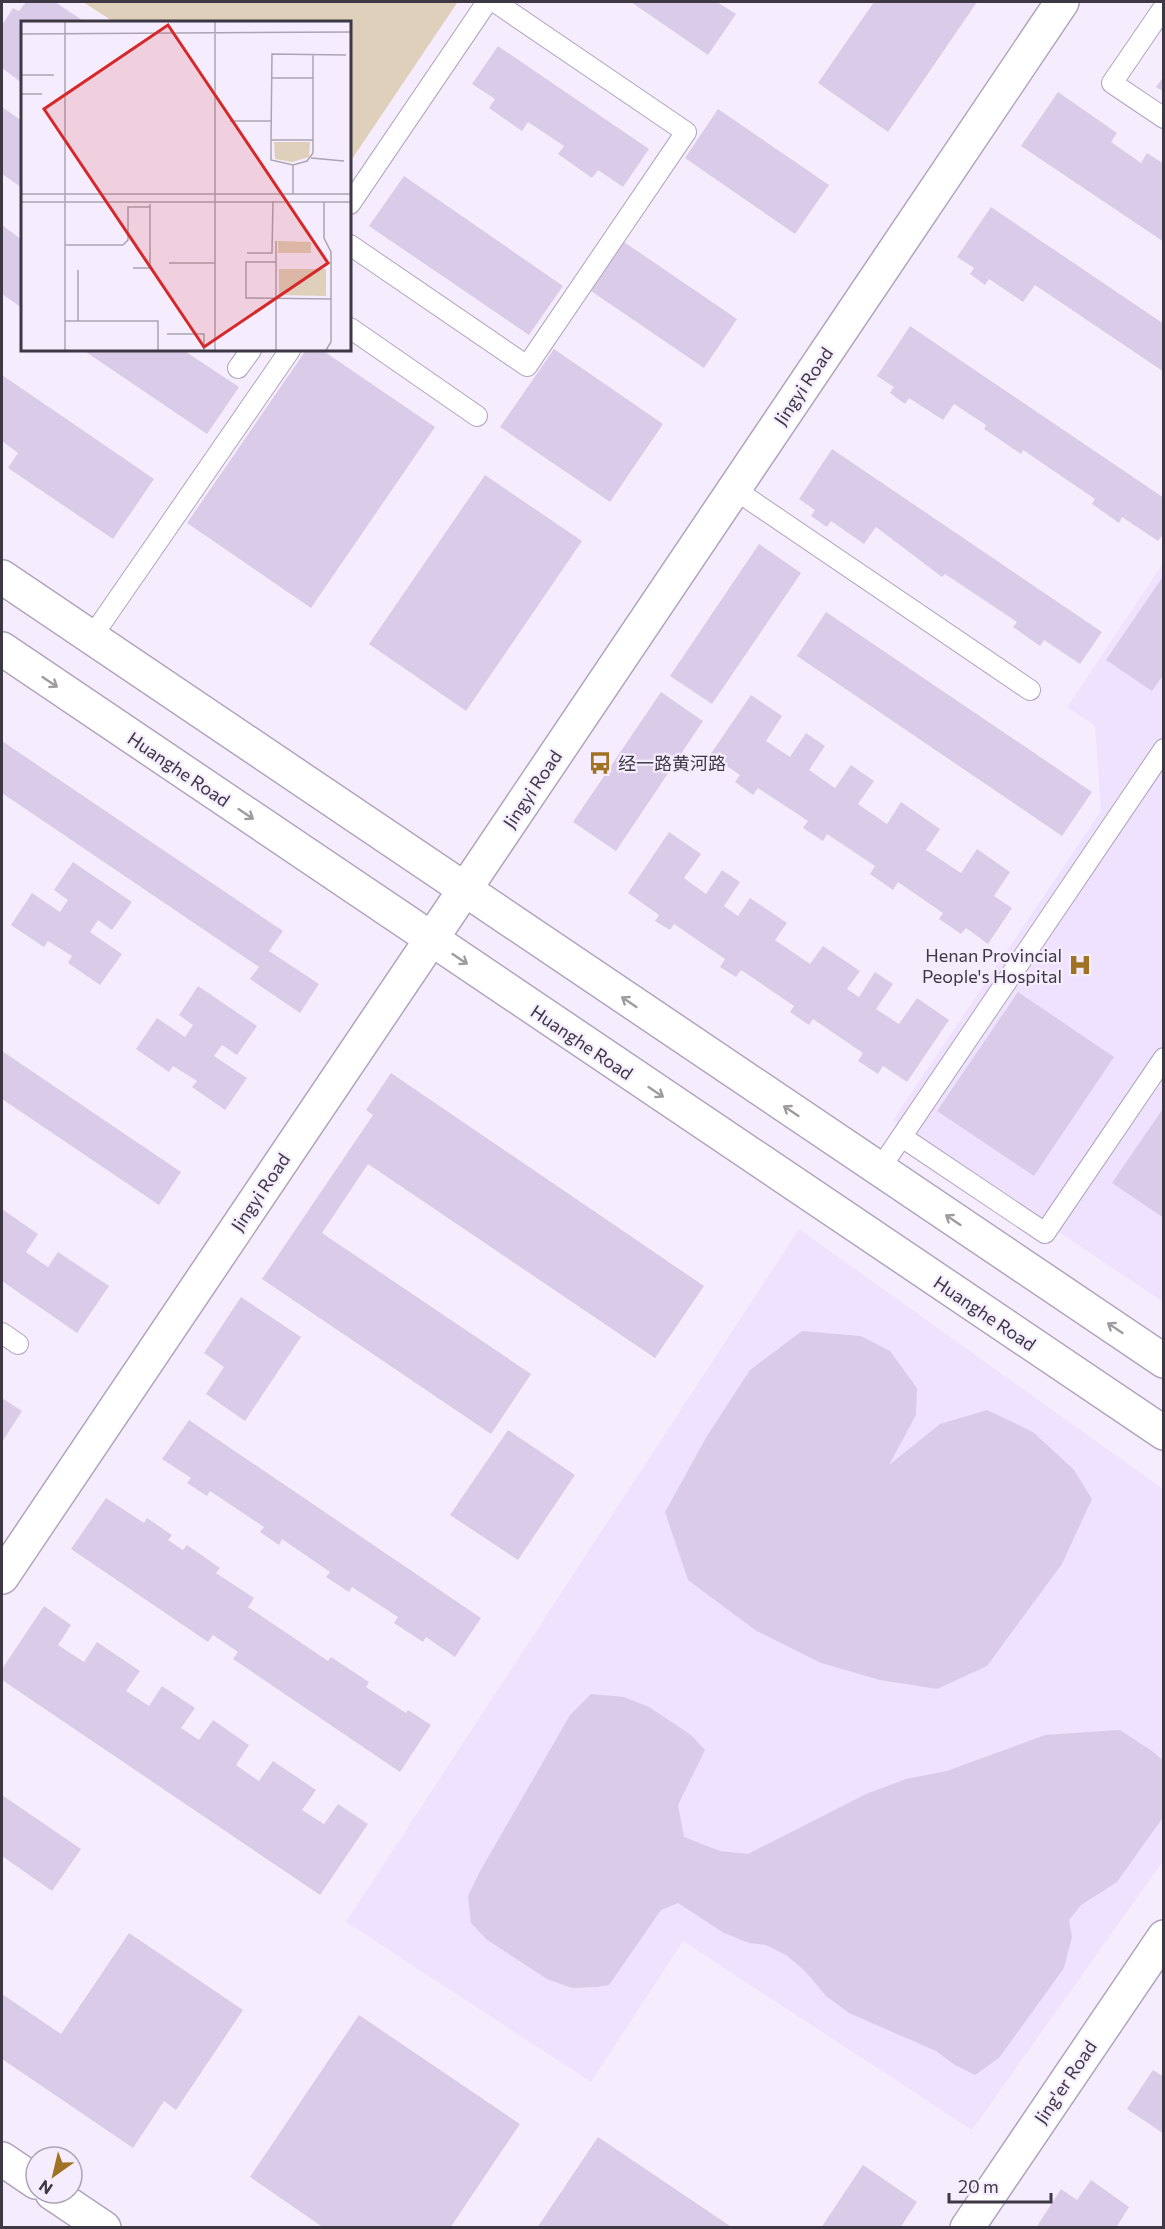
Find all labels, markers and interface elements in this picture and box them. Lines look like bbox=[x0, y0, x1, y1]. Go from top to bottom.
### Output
inset map bbox=[21, 21, 351, 351]
street label: Jingyi Road bbox=[769, 343, 837, 429]
one-way arrow bbox=[41, 676, 58, 688]
street label: Huanghe Road bbox=[124, 727, 234, 811]
street label: Jingyi Road bbox=[498, 746, 566, 832]
bus stop icon: 经一路黄河路 bbox=[587, 750, 613, 776]
place label: 经一路黄河路 bbox=[618, 752, 726, 774]
one-way arrow bbox=[238, 808, 255, 821]
place label: Henan Provincial People's Hospital bbox=[922, 944, 1062, 987]
hospital icon: Henan Provincial People's Hospital bbox=[1067, 952, 1093, 978]
one-way arrow bbox=[451, 953, 468, 965]
one-way arrow bbox=[622, 996, 638, 1008]
street label: Huanghe Road bbox=[527, 1000, 637, 1084]
one-way arrow bbox=[648, 1086, 664, 1098]
one-way arrow bbox=[783, 1105, 800, 1117]
street label: Jingyi Road bbox=[226, 1149, 294, 1235]
one-way arrow bbox=[945, 1213, 962, 1225]
street label: Huanghe Road bbox=[930, 1271, 1040, 1355]
one-way arrow bbox=[1107, 1322, 1124, 1334]
street label: Jing'er Road bbox=[1029, 2036, 1101, 2128]
north arrow bbox=[24, 2145, 84, 2205]
scale bar bbox=[949, 2166, 1051, 2204]
text: 20 m bbox=[958, 2175, 999, 2197]
text: N bbox=[35, 2177, 56, 2199]

